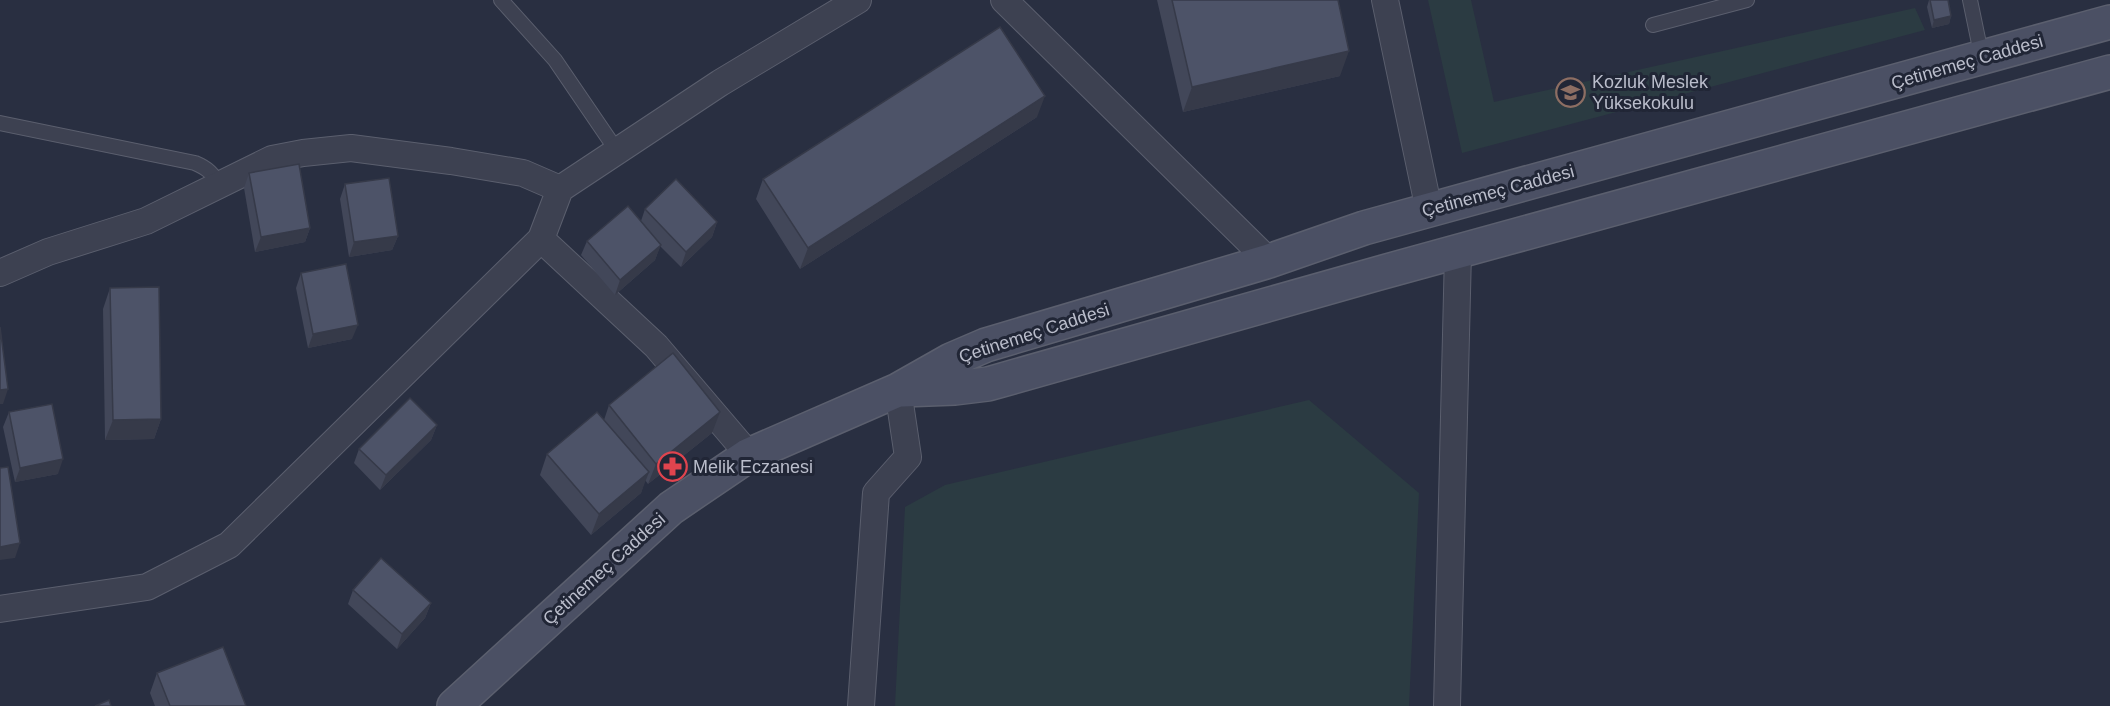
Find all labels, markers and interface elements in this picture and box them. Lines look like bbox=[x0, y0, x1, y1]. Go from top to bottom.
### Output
street label: Çetinemeç Caddesi bbox=[1889, 31, 2045, 93]
place label: Kozluk Meslek Yüksekokulu bbox=[1592, 72, 1709, 113]
school or university icon: Kozluk Meslek Yüksekokulu bbox=[1555, 76, 1587, 108]
street label: Çetinemeç Caddesi bbox=[1420, 161, 1576, 221]
street label: Çetinemeç Caddesi bbox=[956, 299, 1112, 367]
pharmacy icon: Melik Eczanesi bbox=[656, 451, 688, 483]
place label: Melik Eczanesi bbox=[693, 457, 813, 477]
street label: Çetinemeç Caddesi bbox=[539, 509, 669, 629]

